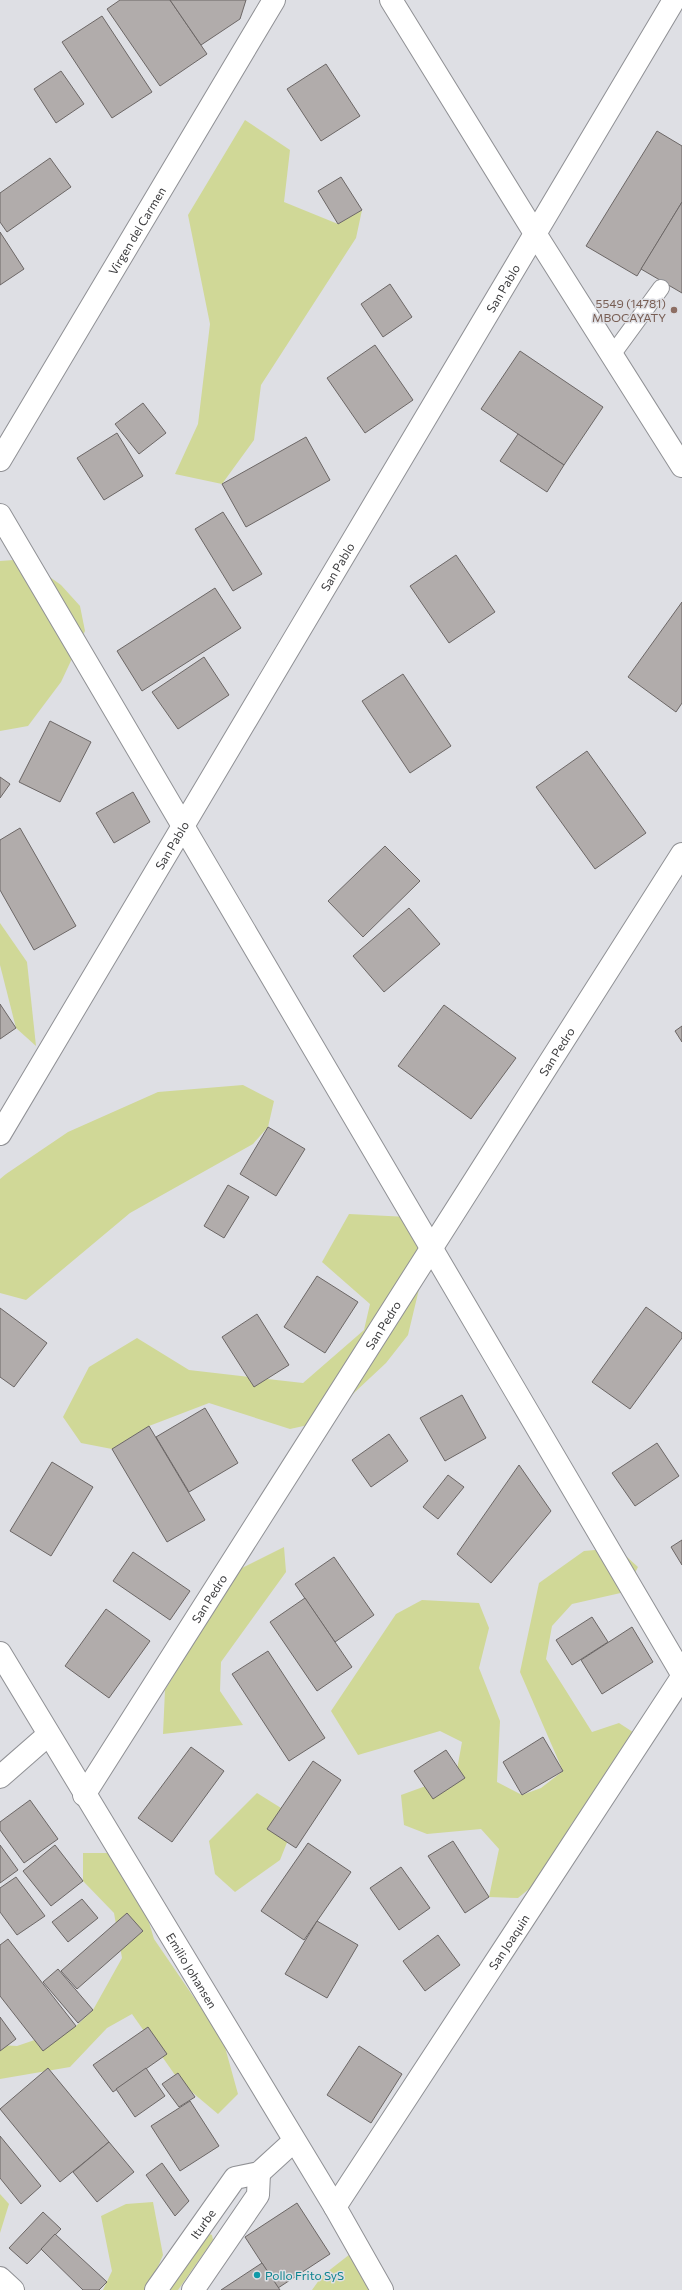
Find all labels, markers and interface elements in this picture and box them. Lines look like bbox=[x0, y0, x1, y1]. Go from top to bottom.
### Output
street label: Virgen del Carmen bbox=[105, 184, 168, 277]
street label: San Pablo bbox=[483, 261, 522, 315]
place label: 5549 (14781) MBOCAYATY bbox=[592, 296, 666, 324]
marker: 5549 (14781) MBOCAYATY bbox=[669, 305, 679, 315]
street label: San Pablo bbox=[317, 540, 357, 593]
street label: San Pablo bbox=[152, 819, 191, 872]
street label: San Pedro bbox=[536, 1025, 577, 1078]
street label: San Pedro bbox=[362, 1298, 403, 1352]
street label: San Pedro bbox=[188, 1571, 230, 1625]
street label: San Joaquin bbox=[485, 1912, 532, 1972]
street label: Emilio Johansen bbox=[164, 1930, 220, 2011]
street label: Iturbe bbox=[187, 2206, 218, 2241]
place label: Pollo Frito SyS bbox=[265, 2268, 344, 2282]
marker: Pollo Frito SyS bbox=[252, 2270, 262, 2280]

